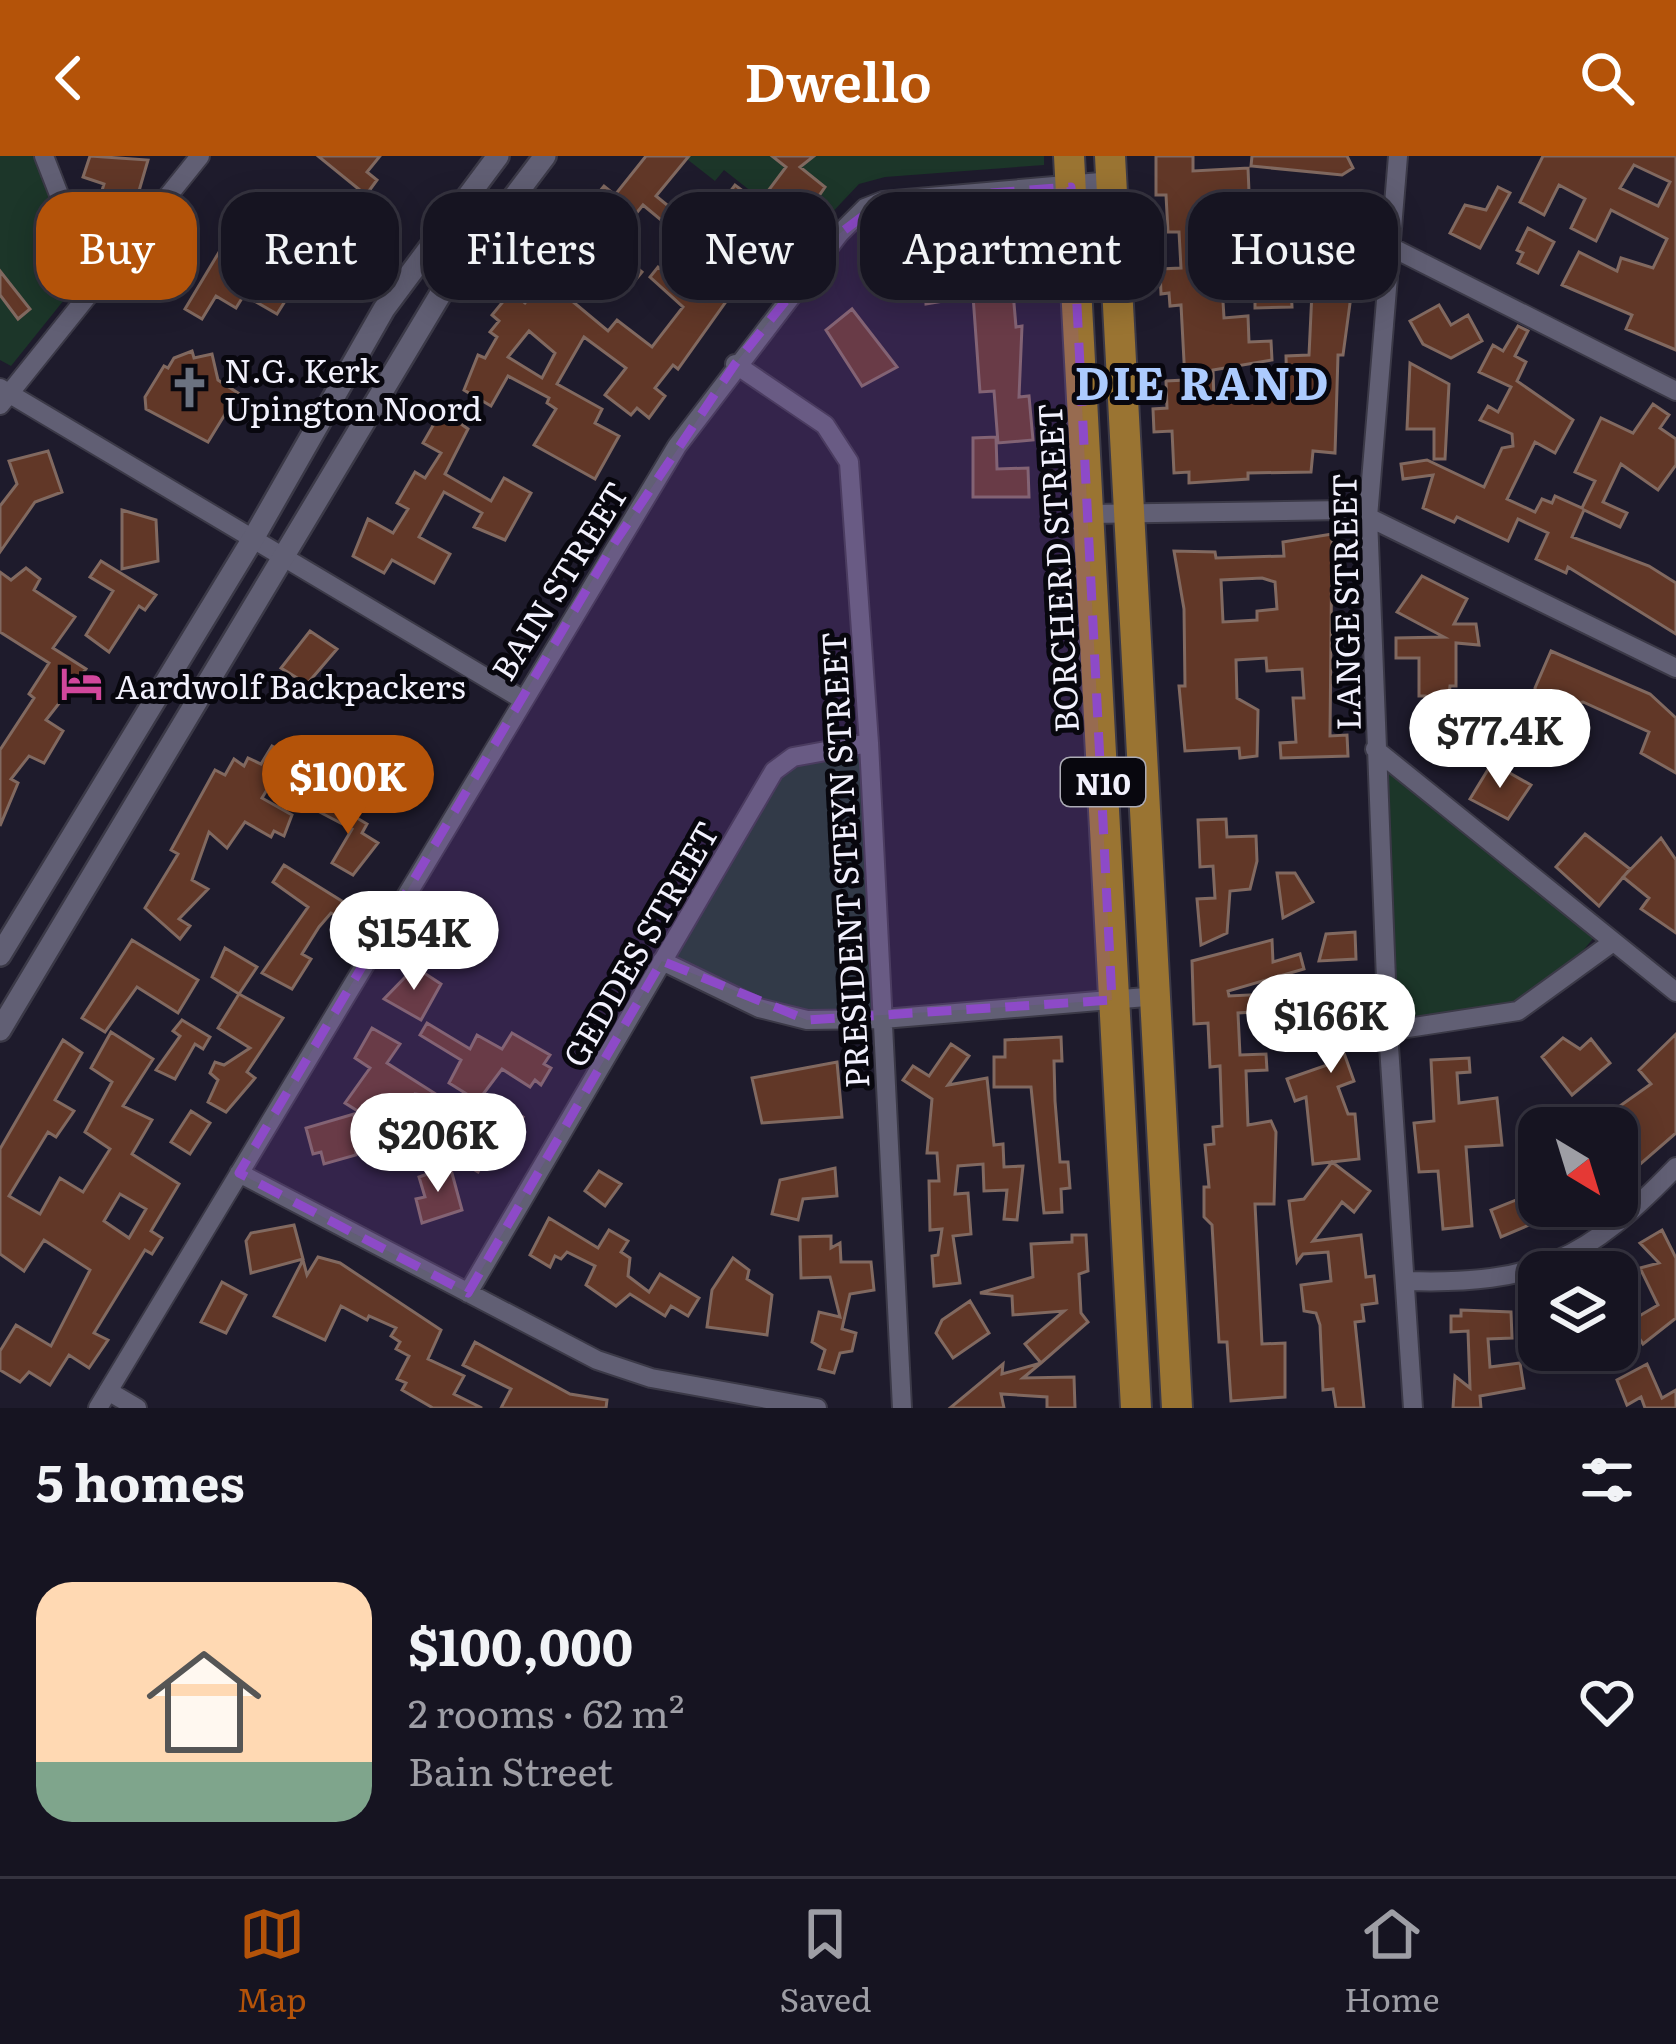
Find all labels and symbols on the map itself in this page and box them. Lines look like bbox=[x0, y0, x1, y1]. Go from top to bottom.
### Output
place label: N.G. Kerk Upington Noord bbox=[224, 344, 482, 431]
district label: DIE RAND bbox=[1074, 347, 1332, 414]
church icon: N.G. Kerk Upington Noord bbox=[167, 364, 213, 410]
street label: BORCHERD STREET bbox=[1023, 402, 1089, 734]
street label: BAIN STREET bbox=[477, 471, 639, 689]
street label: LANGE STREET bbox=[1317, 473, 1371, 731]
street label: PRESIDENT STEYN STREET bbox=[807, 630, 879, 1090]
place label: Aardwolf Backpackers bbox=[115, 660, 466, 709]
hotel icon: Aardwolf Backpackers bbox=[58, 661, 104, 707]
pin: $77.4K bbox=[1402, 689, 1598, 791]
pin: $100K bbox=[264, 735, 432, 837]
road number: N10 bbox=[1061, 758, 1145, 806]
street label: GEDDES STREET bbox=[549, 811, 729, 1075]
pin: $154K bbox=[330, 891, 498, 993]
pin: $166K bbox=[1247, 974, 1415, 1076]
pin: $206K bbox=[354, 1093, 522, 1195]
north arrow bbox=[1518, 1107, 1638, 1227]

